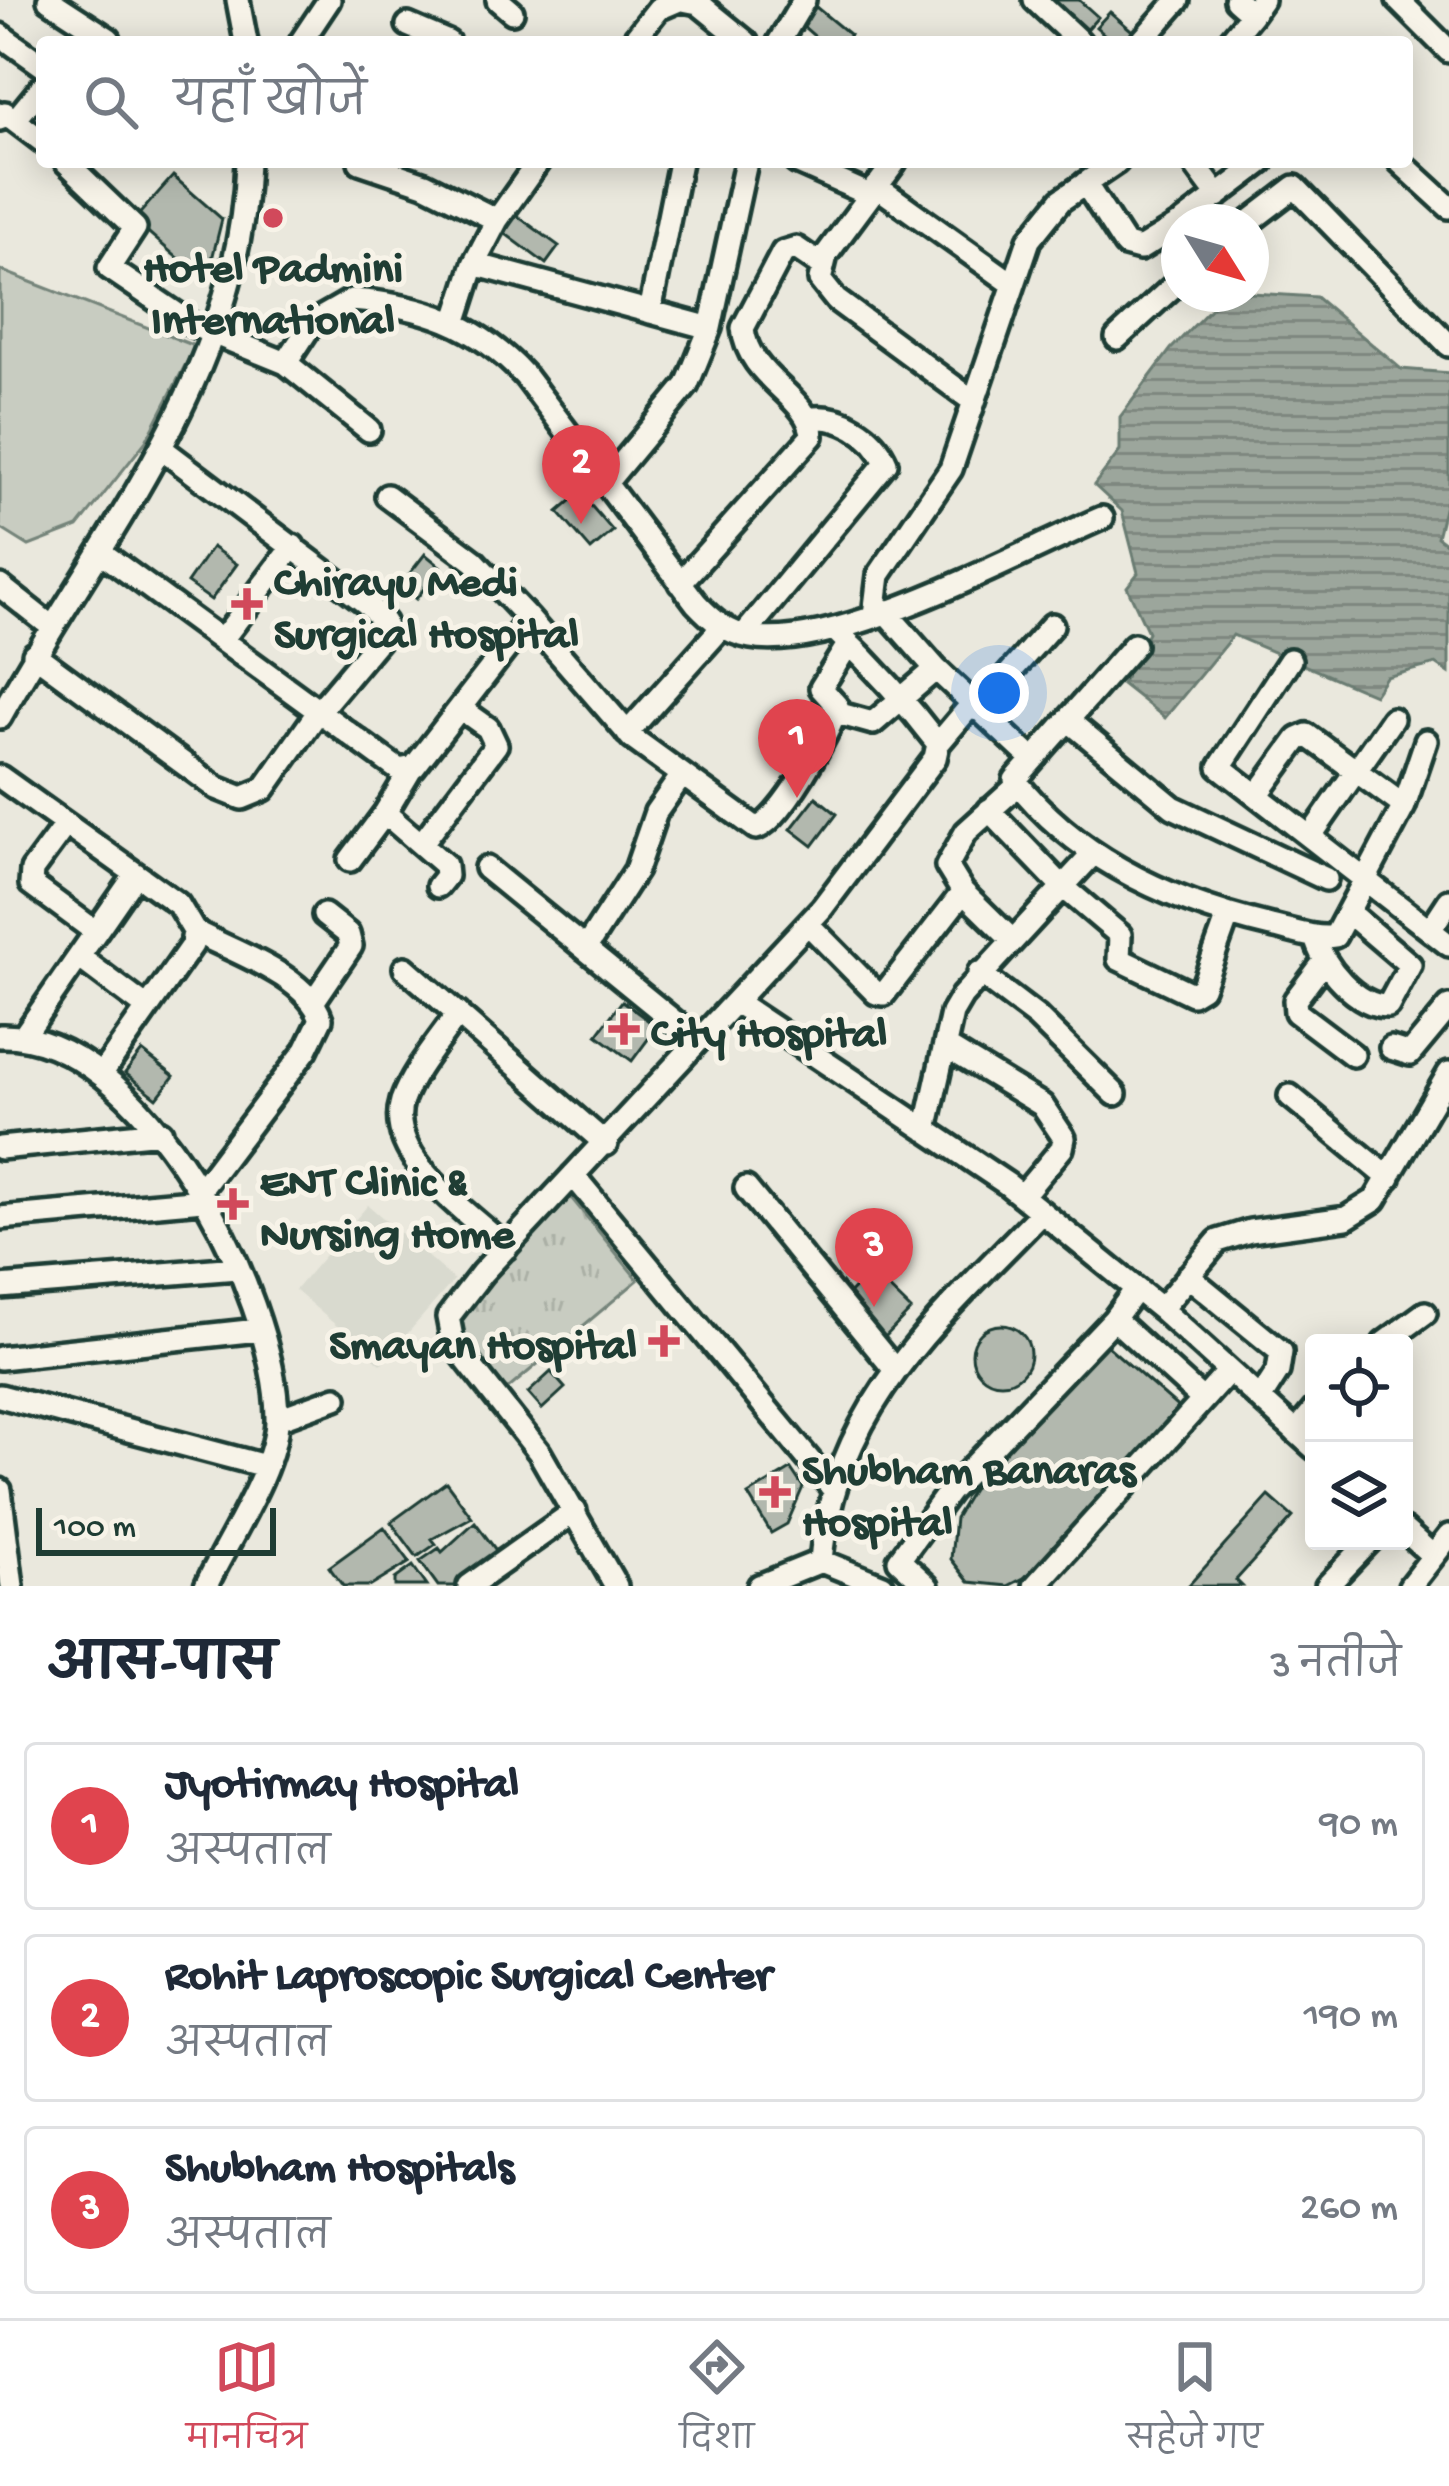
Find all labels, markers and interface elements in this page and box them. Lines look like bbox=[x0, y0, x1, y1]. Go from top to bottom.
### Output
search box bbox=[36, 36, 1413, 168]
icon: search bbox=[78, 69, 144, 135]
text: यहाँ खोजें bbox=[174, 79, 367, 132]
north arrow bbox=[1161, 204, 1269, 312]
marker: Hotel Padmini International bbox=[260, 205, 286, 231]
place label: Hotel Padmini International bbox=[143, 245, 403, 350]
pin: 2 bbox=[542, 425, 620, 524]
place label: Chirayu Medi Surgical Hospital bbox=[274, 559, 579, 664]
marker: Chirayu Medi Surgical Hospital bbox=[231, 588, 263, 620]
your location bbox=[969, 663, 1029, 723]
pin: 1 bbox=[758, 699, 836, 798]
place label: City Hospital bbox=[651, 1010, 887, 1063]
marker: City Hospital bbox=[608, 1013, 640, 1045]
place label: ENT Clinic & Nursing Home bbox=[260, 1159, 516, 1264]
marker: ENT Clinic & Nursing Home bbox=[217, 1188, 249, 1220]
pin: 3 bbox=[835, 1208, 913, 1307]
place label: Smayan Hospital bbox=[329, 1322, 637, 1375]
marker: Smayan Hospital bbox=[648, 1325, 680, 1357]
map controls bbox=[1305, 1334, 1413, 1550]
button: locate bbox=[1305, 1334, 1413, 1442]
button: layers bbox=[1305, 1442, 1413, 1550]
place label: Shubham Banaras Hospital bbox=[802, 1447, 1138, 1552]
marker: Shubham Banaras Hospital bbox=[759, 1476, 791, 1508]
scale bar bbox=[36, 1502, 276, 1555]
text: 100 m bbox=[54, 1510, 136, 1548]
text: आस-पास bbox=[48, 1639, 277, 1699]
text: 3 नतीजे bbox=[1270, 1645, 1401, 1691]
text: Jyotirmay Hospital bbox=[165, 1760, 519, 1813]
text: 1 bbox=[82, 1803, 98, 1849]
text: 90 m bbox=[1319, 1803, 1398, 1849]
text: अस्पताल bbox=[165, 1833, 331, 1879]
text: Rohit Laproscopic Surgical Center bbox=[165, 1952, 772, 2005]
text: 2 bbox=[80, 1995, 100, 2041]
text: 190 m bbox=[1304, 1995, 1398, 2041]
text: अस्पताल bbox=[165, 2025, 331, 2071]
text: Shubham Hospitals bbox=[165, 2144, 514, 2197]
text: 3 bbox=[80, 2187, 100, 2233]
text: 260 m bbox=[1300, 2187, 1398, 2233]
text: अस्पताल bbox=[165, 2217, 331, 2263]
tab: मानचित्र bbox=[186, 2334, 307, 2473]
tab: दिशा bbox=[679, 2334, 754, 2473]
tab: सहेजे गए bbox=[1126, 2334, 1263, 2473]

